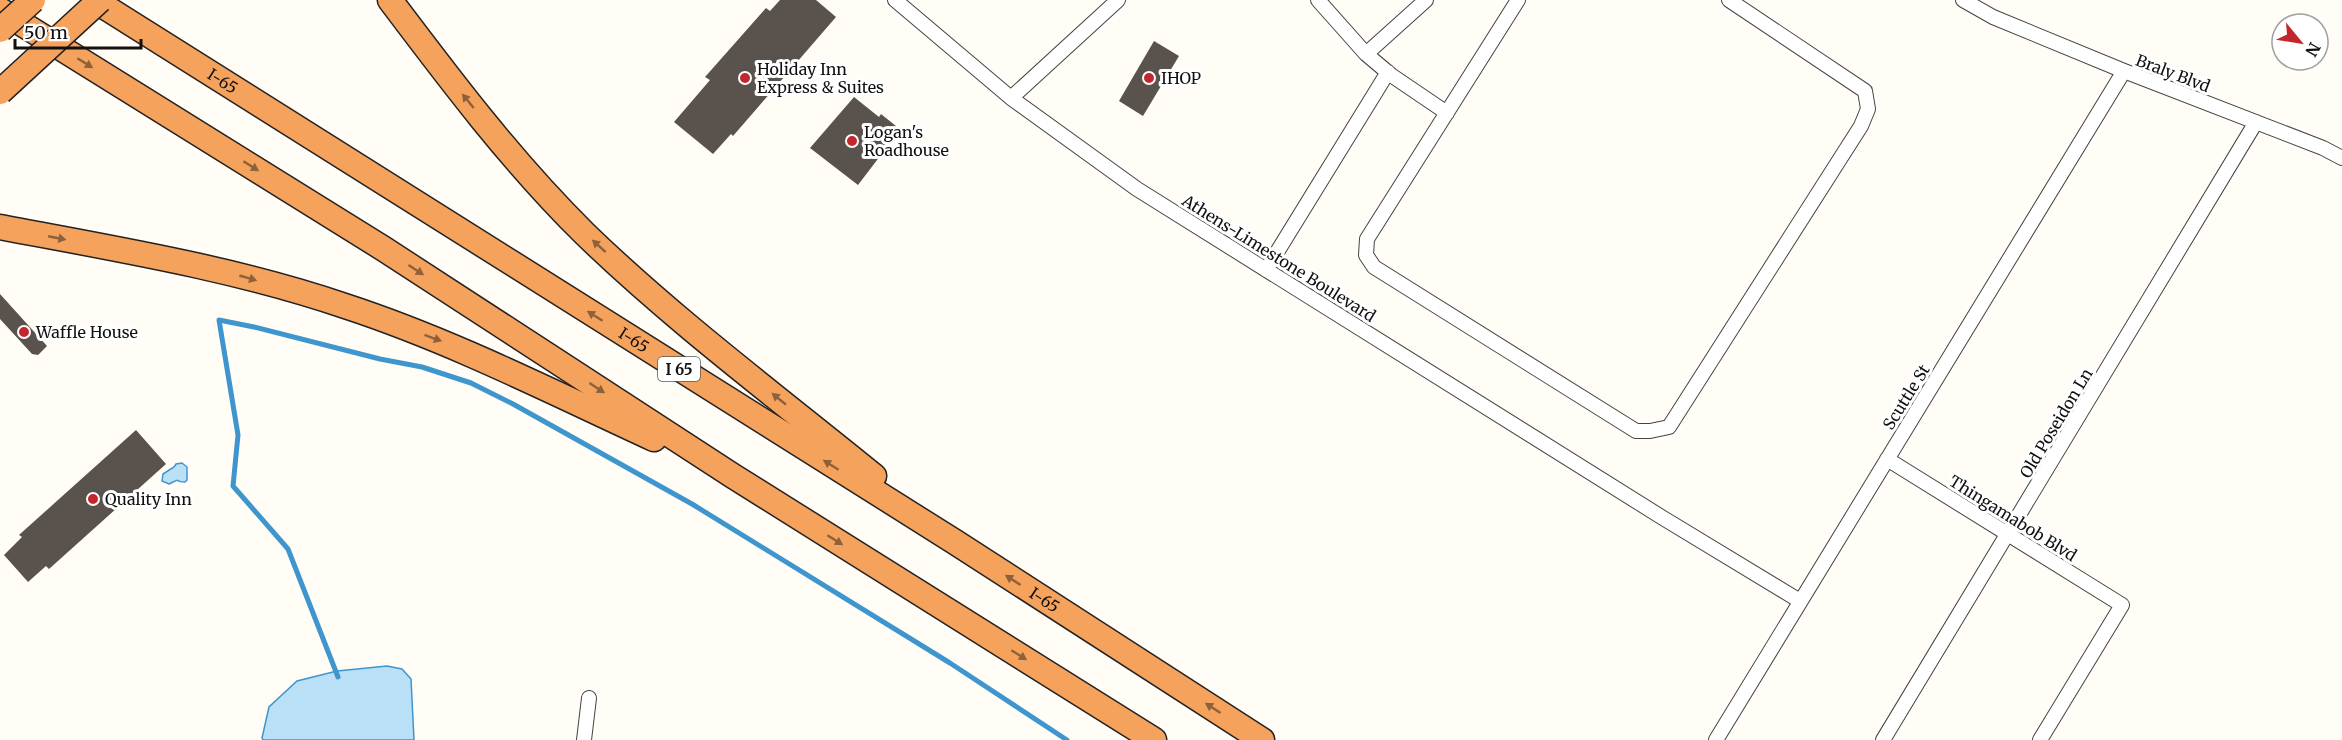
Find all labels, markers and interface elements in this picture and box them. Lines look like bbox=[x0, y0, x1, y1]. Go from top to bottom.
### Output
scale bar bbox=[15, 12, 141, 50]
north arrow bbox=[2270, 12, 2330, 72]
text: 50 m bbox=[24, 21, 68, 44]
text: N bbox=[2301, 39, 2325, 60]
street label: Braly Blvd bbox=[2133, 50, 2213, 96]
one-way arrow bbox=[77, 58, 93, 69]
place label: Holiday Inn Express & Suites bbox=[757, 59, 884, 97]
street label: I-65 bbox=[204, 64, 241, 98]
place label: IHOP bbox=[1161, 68, 1201, 88]
marker: Holiday Inn Express & Suites bbox=[738, 71, 752, 85]
marker: IHOP bbox=[1142, 71, 1156, 85]
one-way arrow bbox=[462, 94, 474, 109]
place label: Logan's Roadhouse bbox=[864, 122, 949, 160]
marker: Logan's Roadhouse bbox=[845, 134, 859, 148]
one-way arrow bbox=[243, 160, 259, 171]
street label: Athens-Limestone Boulevard bbox=[1178, 190, 1380, 326]
one-way arrow bbox=[48, 234, 67, 243]
one-way arrow bbox=[591, 239, 606, 253]
one-way arrow bbox=[408, 264, 424, 275]
one-way arrow bbox=[239, 274, 257, 283]
one-way arrow bbox=[587, 311, 603, 322]
place label: Waffle House bbox=[35, 322, 138, 342]
street label: I-65 bbox=[615, 323, 653, 357]
marker: Waffle House bbox=[17, 325, 31, 339]
one-way arrow bbox=[425, 334, 443, 344]
road number: I 65 bbox=[658, 357, 700, 381]
street label: Scuttle St bbox=[1878, 360, 1934, 433]
street label: Old Poseidon Ln bbox=[2015, 364, 2097, 481]
one-way arrow bbox=[589, 382, 605, 393]
one-way arrow bbox=[771, 393, 787, 406]
one-way arrow bbox=[823, 459, 839, 470]
street label: Thingamabob Blvd bbox=[1946, 471, 2081, 565]
place label: Quality Inn bbox=[105, 489, 192, 509]
marker: Quality Inn bbox=[86, 492, 100, 506]
one-way arrow bbox=[827, 535, 844, 546]
one-way arrow bbox=[1005, 575, 1022, 586]
street label: I-65 bbox=[1026, 583, 1063, 617]
one-way arrow bbox=[1010, 650, 1027, 661]
one-way arrow bbox=[1205, 703, 1221, 714]

